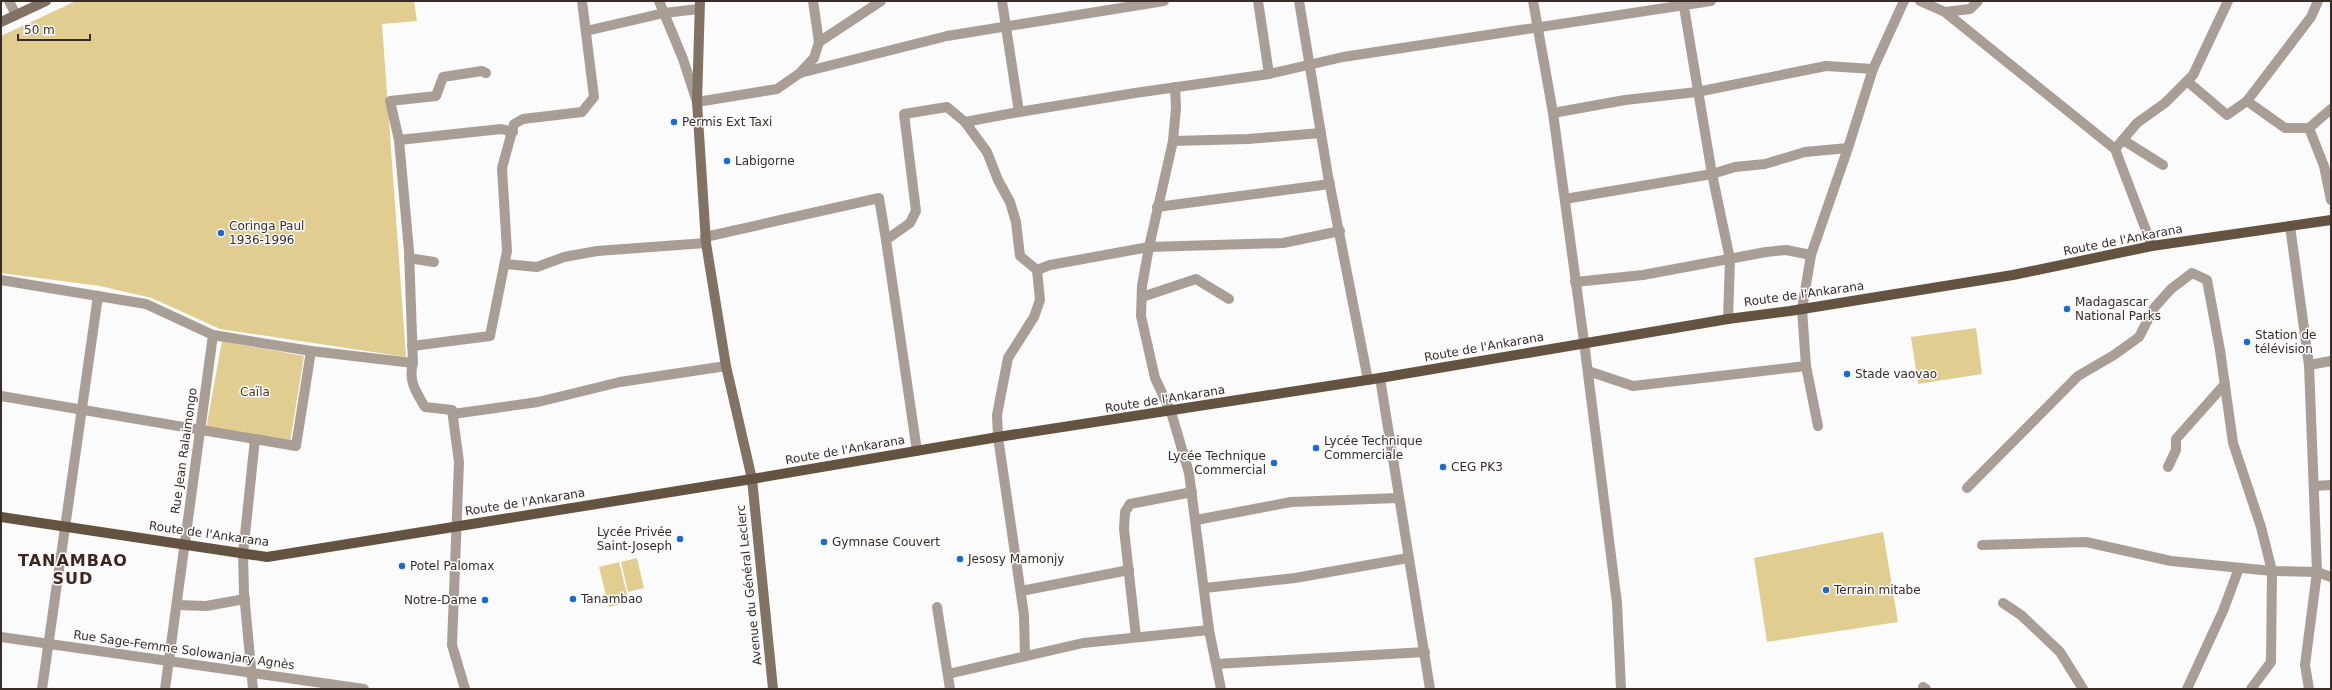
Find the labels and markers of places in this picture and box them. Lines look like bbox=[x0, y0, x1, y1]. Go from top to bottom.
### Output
place label: Permis Ext Taxi bbox=[682, 115, 772, 129]
marker: Permis Ext Taxi bbox=[669, 117, 679, 127]
place label: Labigorne bbox=[735, 154, 795, 168]
marker: Labigorne bbox=[722, 156, 732, 166]
place label: Coringa Paul 1936-1996 bbox=[229, 219, 304, 247]
marker: Coringa Paul 1936-1996 bbox=[216, 228, 226, 238]
place label: Madagascar National Parks bbox=[2075, 295, 2161, 323]
marker: Madagascar National Parks bbox=[2062, 304, 2072, 314]
place label: Station de télévision bbox=[2255, 328, 2316, 356]
marker: Station de télévision bbox=[2242, 337, 2252, 347]
place label: Stade vaovao bbox=[1855, 367, 1937, 381]
marker: Stade vaovao bbox=[1842, 369, 1852, 379]
place label: Lycée Technique Commerciale bbox=[1324, 434, 1422, 462]
marker: Lycée Technique Commerciale bbox=[1311, 443, 1321, 453]
place label: Lycée Technique Commercial bbox=[1168, 449, 1266, 477]
marker: Lycée Technique Commercial bbox=[1269, 458, 1279, 468]
place label: CEG PK3 bbox=[1451, 460, 1503, 474]
marker: CEG PK3 bbox=[1438, 462, 1448, 472]
place label: Lycée Privée Saint-Joseph bbox=[597, 525, 672, 553]
marker: Lycée Privée Saint-Joseph bbox=[675, 534, 685, 544]
place label: Gymnase Couvert bbox=[832, 535, 940, 549]
marker: Gymnase Couvert bbox=[819, 537, 829, 547]
place label: Jesosy Mamonjy bbox=[967, 552, 1064, 566]
marker: Jesosy Mamonjy bbox=[955, 554, 965, 564]
place label: Potel Palomax bbox=[410, 559, 494, 573]
marker: Potel Palomax bbox=[397, 561, 407, 571]
place label: Terrain mitabe bbox=[1833, 583, 1921, 597]
marker: Terrain mitabe bbox=[1821, 585, 1831, 595]
place label: Tanambao bbox=[580, 592, 643, 606]
place label: Notre-Dame bbox=[404, 593, 477, 607]
marker: Tanambao bbox=[568, 594, 578, 604]
marker: Notre-Dame bbox=[480, 595, 490, 605]

